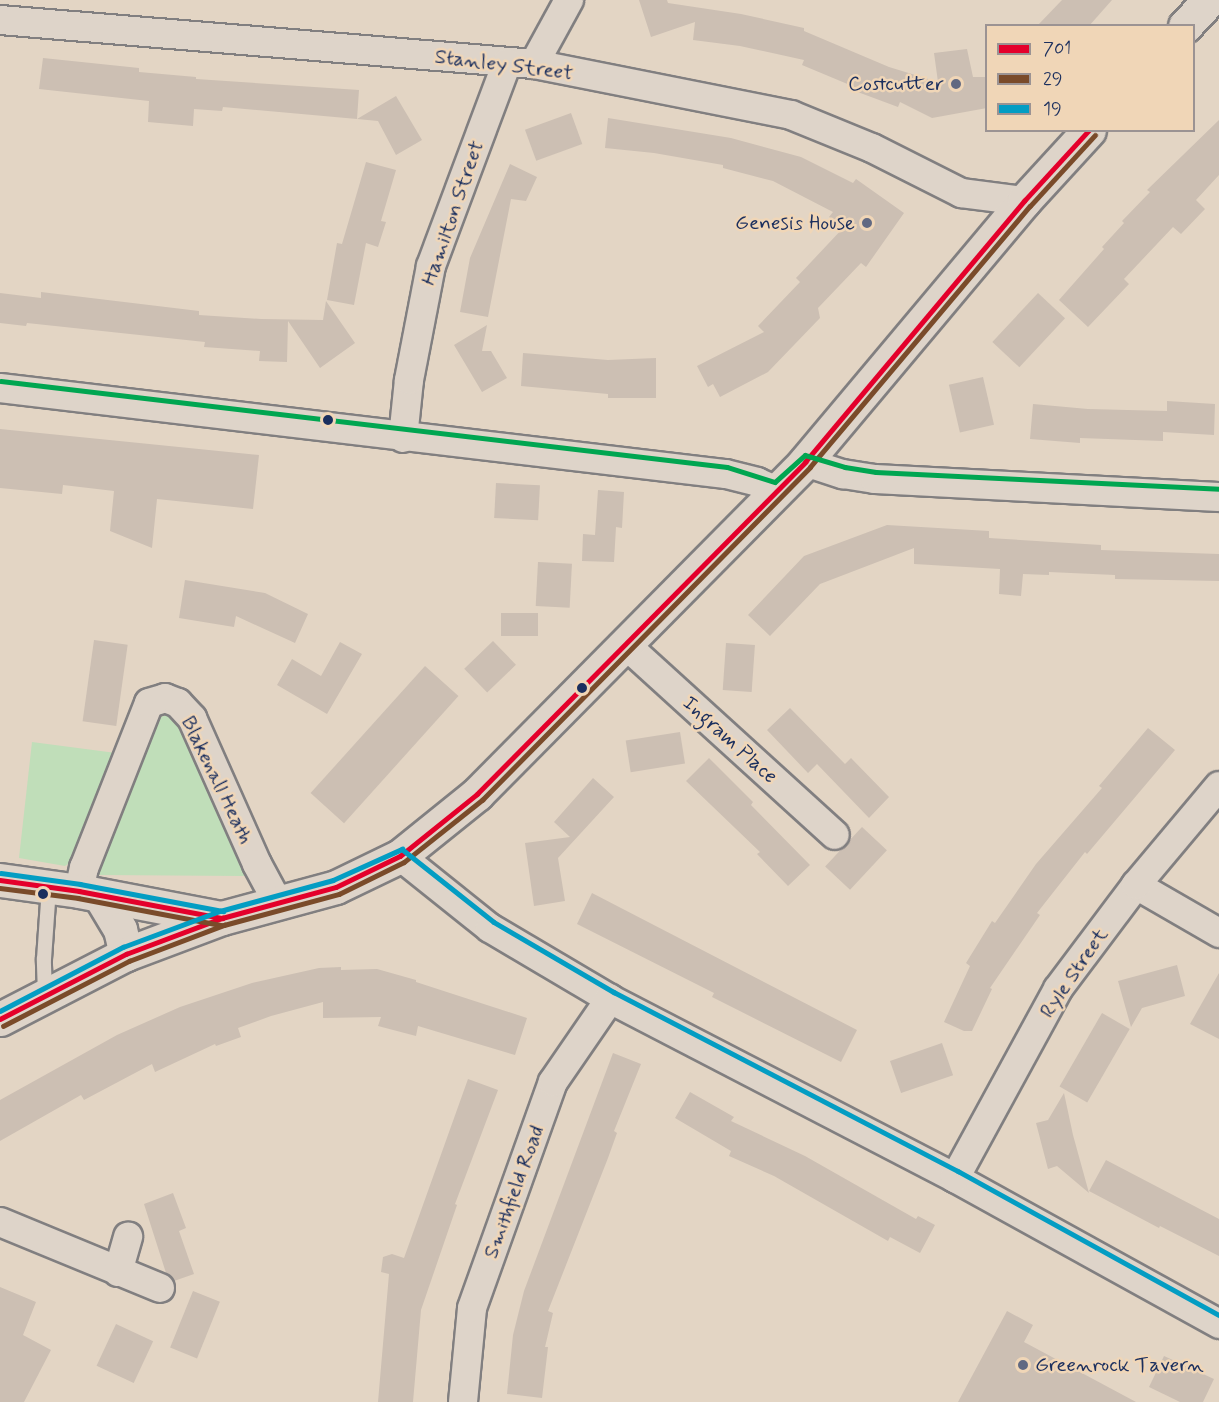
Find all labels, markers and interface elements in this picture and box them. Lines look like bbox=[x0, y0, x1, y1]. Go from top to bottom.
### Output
legend bbox=[985, 24, 1195, 132]
text: 701 bbox=[1043, 37, 1071, 61]
street label: Stanley Street bbox=[434, 44, 574, 86]
text: 29 bbox=[1043, 67, 1063, 91]
place label: Costcutter bbox=[848, 71, 944, 97]
marker: Costcutter bbox=[949, 77, 963, 91]
text: 19 bbox=[1043, 97, 1062, 121]
street label: Hamilton Street bbox=[417, 138, 489, 288]
place label: Genesis House bbox=[732, 210, 855, 236]
marker: Genesis House bbox=[860, 216, 874, 230]
unlabelled marker bbox=[322, 414, 334, 426]
unlabelled marker bbox=[576, 682, 588, 694]
street label: Ingram Place bbox=[677, 691, 783, 789]
street label: Blakenall Heath bbox=[175, 712, 259, 848]
unlabelled marker bbox=[37, 888, 49, 900]
street label: Ryle Street bbox=[1035, 923, 1113, 1023]
street label: Smithfield Road bbox=[479, 1123, 549, 1261]
place label: Greenrock Tavern bbox=[1035, 1352, 1195, 1378]
marker: Greenrock Tavern bbox=[1016, 1358, 1030, 1372]

